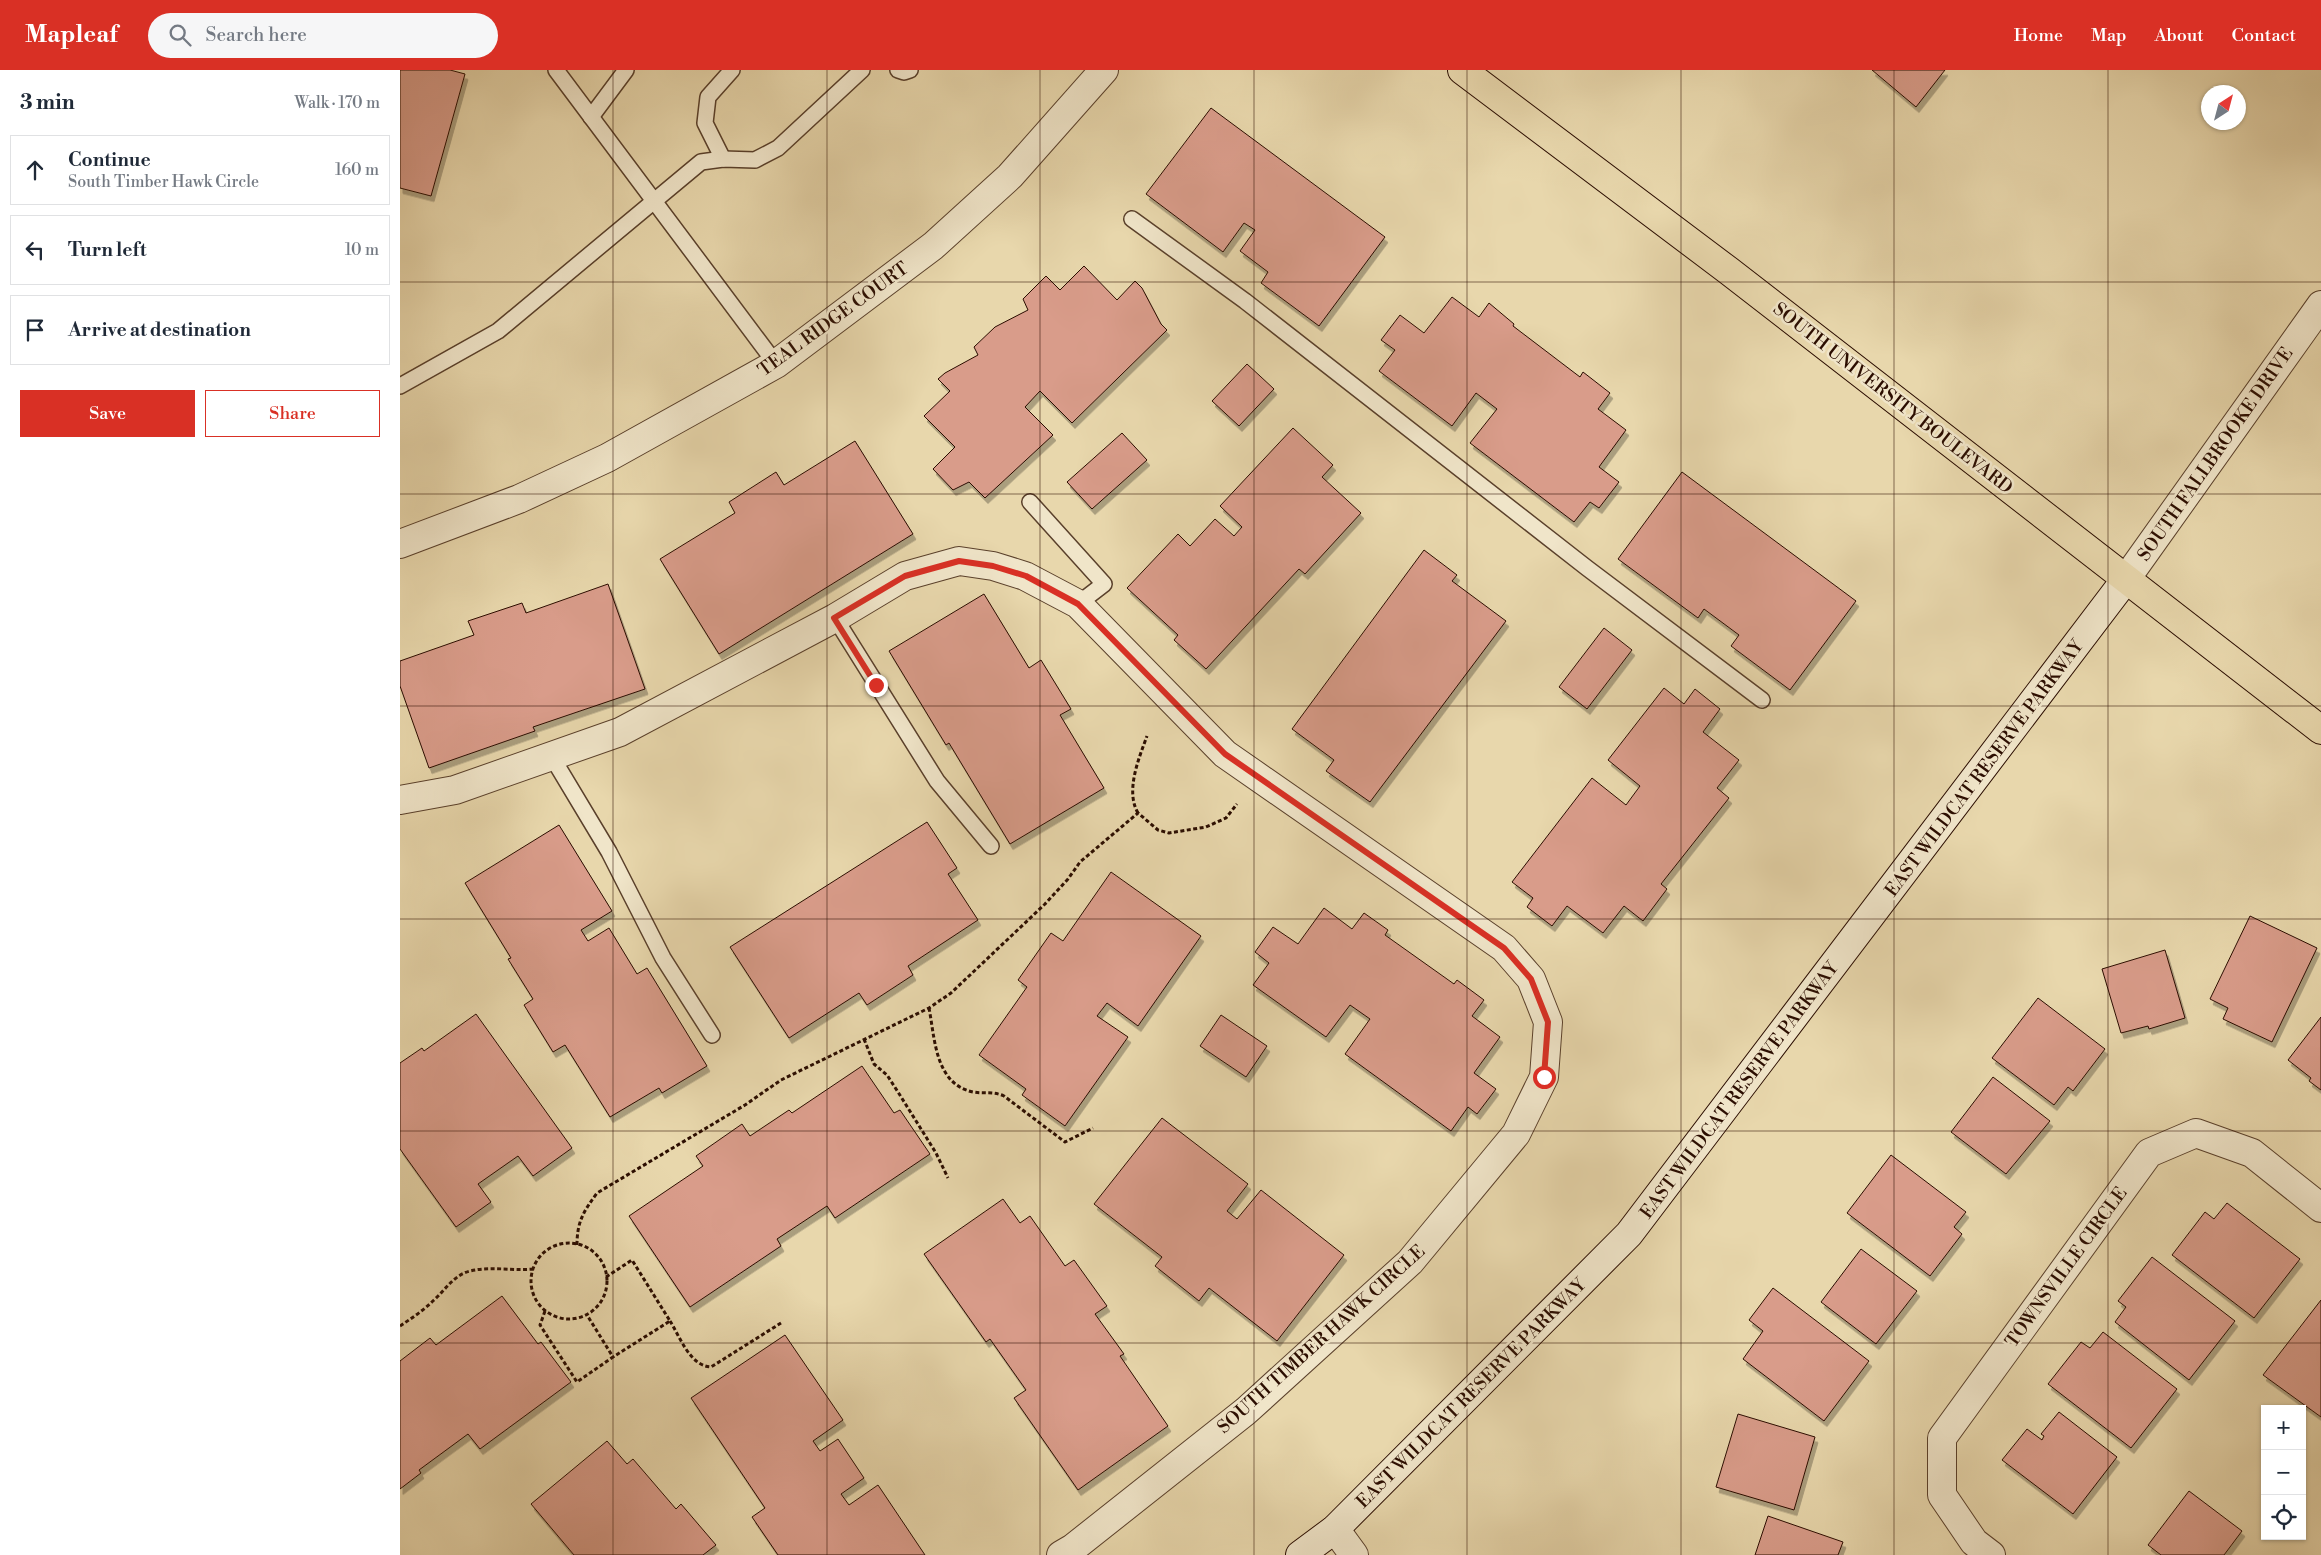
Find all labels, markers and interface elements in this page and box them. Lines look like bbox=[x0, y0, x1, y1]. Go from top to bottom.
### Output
search box bbox=[148, 13, 498, 58]
text: Mapleaf bbox=[25, 20, 118, 50]
icon: search bbox=[166, 21, 194, 49]
text: Search here bbox=[206, 23, 307, 47]
text: Home bbox=[2014, 24, 2063, 47]
text: Map bbox=[2091, 24, 2127, 47]
text: About bbox=[2155, 24, 2204, 47]
text: Contact bbox=[2232, 24, 2296, 47]
north arrow bbox=[2201, 85, 2246, 130]
text: 3 min bbox=[20, 90, 75, 116]
text: Walk · 170 m bbox=[294, 93, 380, 113]
text: Continue bbox=[68, 148, 151, 172]
icon: ahead bbox=[21, 156, 49, 184]
text: 160 m bbox=[335, 160, 379, 180]
text: South Timber Hawk Circle bbox=[68, 172, 259, 192]
icon: left bbox=[21, 236, 49, 264]
text: Turn left bbox=[68, 238, 147, 262]
text: 10 m bbox=[345, 240, 379, 260]
street label: TEAL RIDGE COURT bbox=[754, 257, 913, 382]
street label: SOUTH UNIVERSITY BOULEVARD bbox=[1768, 298, 2017, 499]
icon: arrive bbox=[21, 316, 49, 344]
text: Arrive at destination bbox=[68, 318, 251, 342]
street label: SOUTH FALLBROOKE DRIVE bbox=[2133, 343, 2298, 566]
button: Save bbox=[20, 390, 195, 437]
button: Share bbox=[205, 390, 380, 437]
street label: EAST WILDCAT RESERVE PARKWAY bbox=[1880, 634, 2089, 901]
route end bbox=[865, 674, 888, 697]
street label: EAST WILDCAT RESERVE PARKWAY bbox=[1635, 956, 1844, 1223]
route start bbox=[1533, 1066, 1556, 1089]
street label: TOWNSVILLE CIRCLE bbox=[2000, 1182, 2132, 1352]
street label: SOUTH TIMBER HAWK CIRCLE bbox=[1213, 1240, 1430, 1439]
street label: EAST WILDCAT RESERVE PARKWAY bbox=[1352, 1273, 1592, 1513]
map controls bbox=[2261, 1405, 2306, 1540]
button: + bbox=[2261, 1405, 2306, 1450]
button: − bbox=[2261, 1450, 2306, 1495]
button: locate bbox=[2261, 1495, 2306, 1540]

